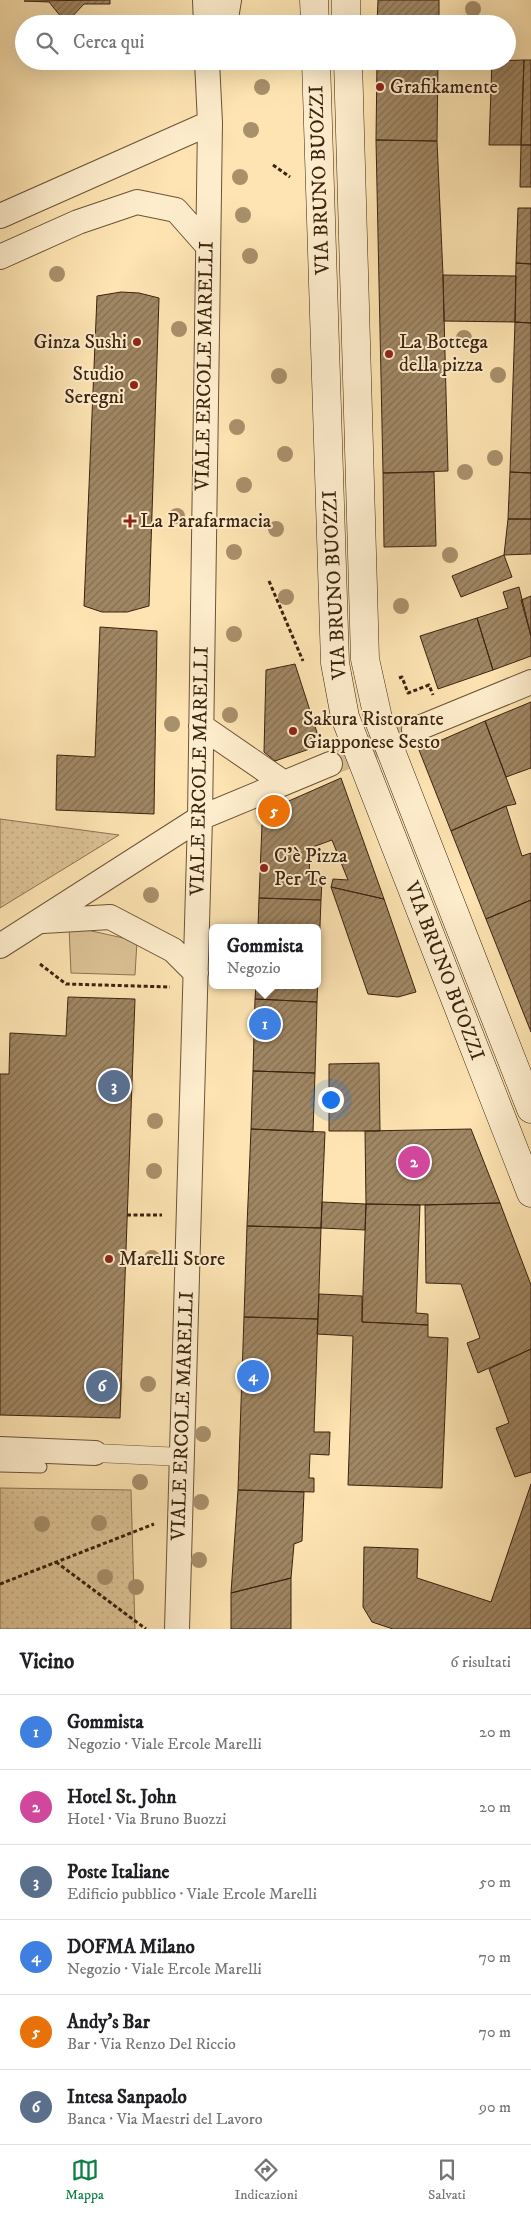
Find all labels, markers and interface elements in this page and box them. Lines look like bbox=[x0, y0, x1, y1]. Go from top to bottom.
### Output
search box bbox=[15, 15, 516, 70]
icon: search bbox=[33, 29, 61, 57]
text: Cerca qui bbox=[73, 31, 144, 54]
place label: Grafikamente bbox=[390, 75, 498, 100]
marker: Grafikamente bbox=[374, 81, 386, 93]
street label: VIA BRUNO BUOZZI bbox=[304, 85, 336, 276]
street label: VIALE ERCOLE MARELLI bbox=[190, 241, 220, 492]
place label: Ginza Sushi bbox=[33, 330, 127, 355]
place label: La Bottega della pizza bbox=[399, 330, 488, 378]
marker: Ginza Sushi bbox=[131, 336, 143, 348]
marker: La Bottega della pizza bbox=[383, 348, 395, 360]
place label: Studio Seregni bbox=[64, 362, 124, 410]
marker: Studio Seregni bbox=[128, 379, 140, 391]
street label: VIA BRUNO BUOZZI bbox=[318, 490, 352, 681]
place label: La Parafarmacia bbox=[140, 509, 272, 534]
marker: La Parafarmacia bbox=[124, 515, 136, 527]
street label: VIALE ERCOLE MARELLI bbox=[185, 646, 215, 897]
place label: Sakura Ristorante Giapponese Sesto bbox=[303, 707, 444, 755]
marker: Sakura Ristorante Giapponese Sesto bbox=[287, 725, 299, 737]
pin: 5 bbox=[258, 792, 290, 830]
place label: C'è Pizza Per Te bbox=[274, 844, 348, 892]
marker: C'è Pizza Per Te bbox=[258, 862, 270, 874]
street label: VIA BRUNO BUOZZI bbox=[398, 877, 490, 1064]
popup bbox=[209, 924, 321, 989]
text: Gommista bbox=[227, 935, 303, 958]
text: Negozio bbox=[227, 958, 281, 978]
pin: 1 bbox=[249, 1005, 281, 1043]
pin: 3 bbox=[98, 1067, 130, 1105]
your location bbox=[318, 1087, 344, 1113]
pin: 2 bbox=[398, 1143, 430, 1181]
place label: Marelli Store bbox=[119, 1247, 225, 1272]
marker: Marelli Store bbox=[103, 1253, 115, 1265]
street label: VIALE ERCOLE MARELLI bbox=[166, 1291, 200, 1542]
pin: 4 bbox=[237, 1357, 269, 1395]
pin: 6 bbox=[86, 1367, 118, 1405]
text: Vicino bbox=[20, 1649, 74, 1675]
text: 6 risultati bbox=[450, 1652, 511, 1672]
text: Gommista bbox=[67, 1711, 143, 1734]
text: 1 bbox=[33, 1722, 39, 1742]
text: 20 m bbox=[479, 1722, 511, 1742]
text: Negozio · Viale Ercole Marelli bbox=[67, 1734, 262, 1754]
text: Hotel St. John bbox=[67, 1786, 177, 1809]
text: 2 bbox=[32, 1797, 40, 1817]
text: 20 m bbox=[479, 1797, 511, 1817]
text: Hotel · Via Bruno Buozzi bbox=[67, 1809, 226, 1829]
text: Poste Italiane bbox=[67, 1861, 169, 1884]
text: 3 bbox=[33, 1872, 39, 1892]
text: 50 m bbox=[479, 1872, 511, 1892]
text: Edificio pubblico · Viale Ercole Marelli bbox=[67, 1884, 317, 1904]
text: DOFMA Milano bbox=[67, 1936, 195, 1959]
text: 4 bbox=[31, 1947, 41, 1967]
text: 70 m bbox=[479, 1947, 511, 1967]
text: Negozio · Viale Ercole Marelli bbox=[67, 1959, 262, 1979]
text: Andy's Bar bbox=[67, 2011, 150, 2034]
text: 5 bbox=[32, 2022, 40, 2042]
text: 70 m bbox=[479, 2022, 511, 2042]
text: Bar · Via Renzo Del Riccio bbox=[67, 2034, 236, 2054]
text: Intesa Sanpaolo bbox=[67, 2086, 187, 2109]
text: 6 bbox=[32, 2097, 40, 2117]
text: 90 m bbox=[479, 2097, 511, 2117]
text: Banca · Via Maestri del Lavoro bbox=[67, 2109, 263, 2129]
tab: Mappa bbox=[65, 2156, 104, 2204]
tab: Indicazioni bbox=[235, 2156, 298, 2204]
tab: Salvati bbox=[428, 2156, 466, 2204]

